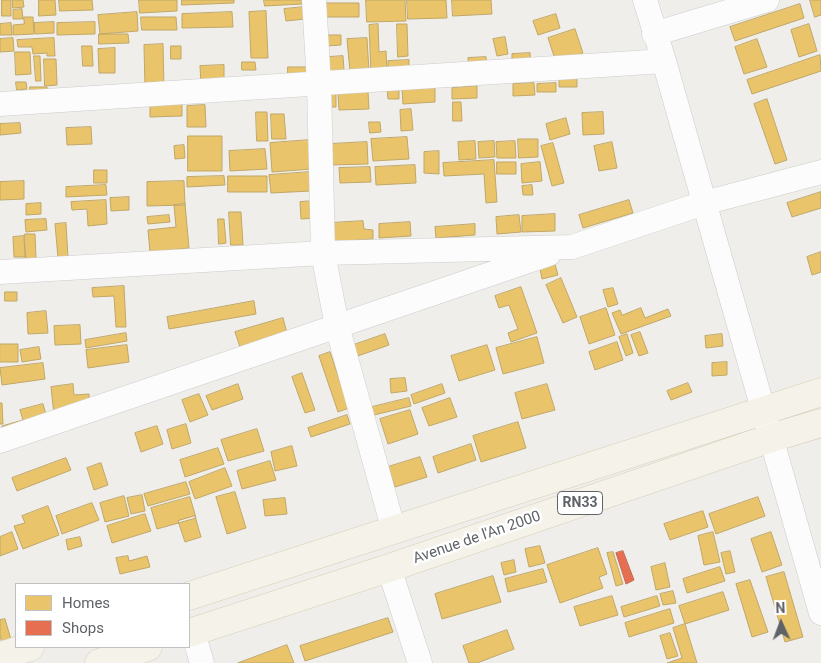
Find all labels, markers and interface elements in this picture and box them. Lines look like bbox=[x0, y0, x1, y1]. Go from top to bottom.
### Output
road number: RN33 bbox=[558, 492, 602, 514]
street label: Avenue de l'An 2000 bbox=[411, 508, 543, 568]
legend bbox=[15, 583, 190, 648]
text: Homes bbox=[62, 594, 110, 612]
north arrow bbox=[756, 598, 806, 648]
text: N bbox=[775, 600, 786, 616]
text: Shops bbox=[62, 619, 104, 637]

